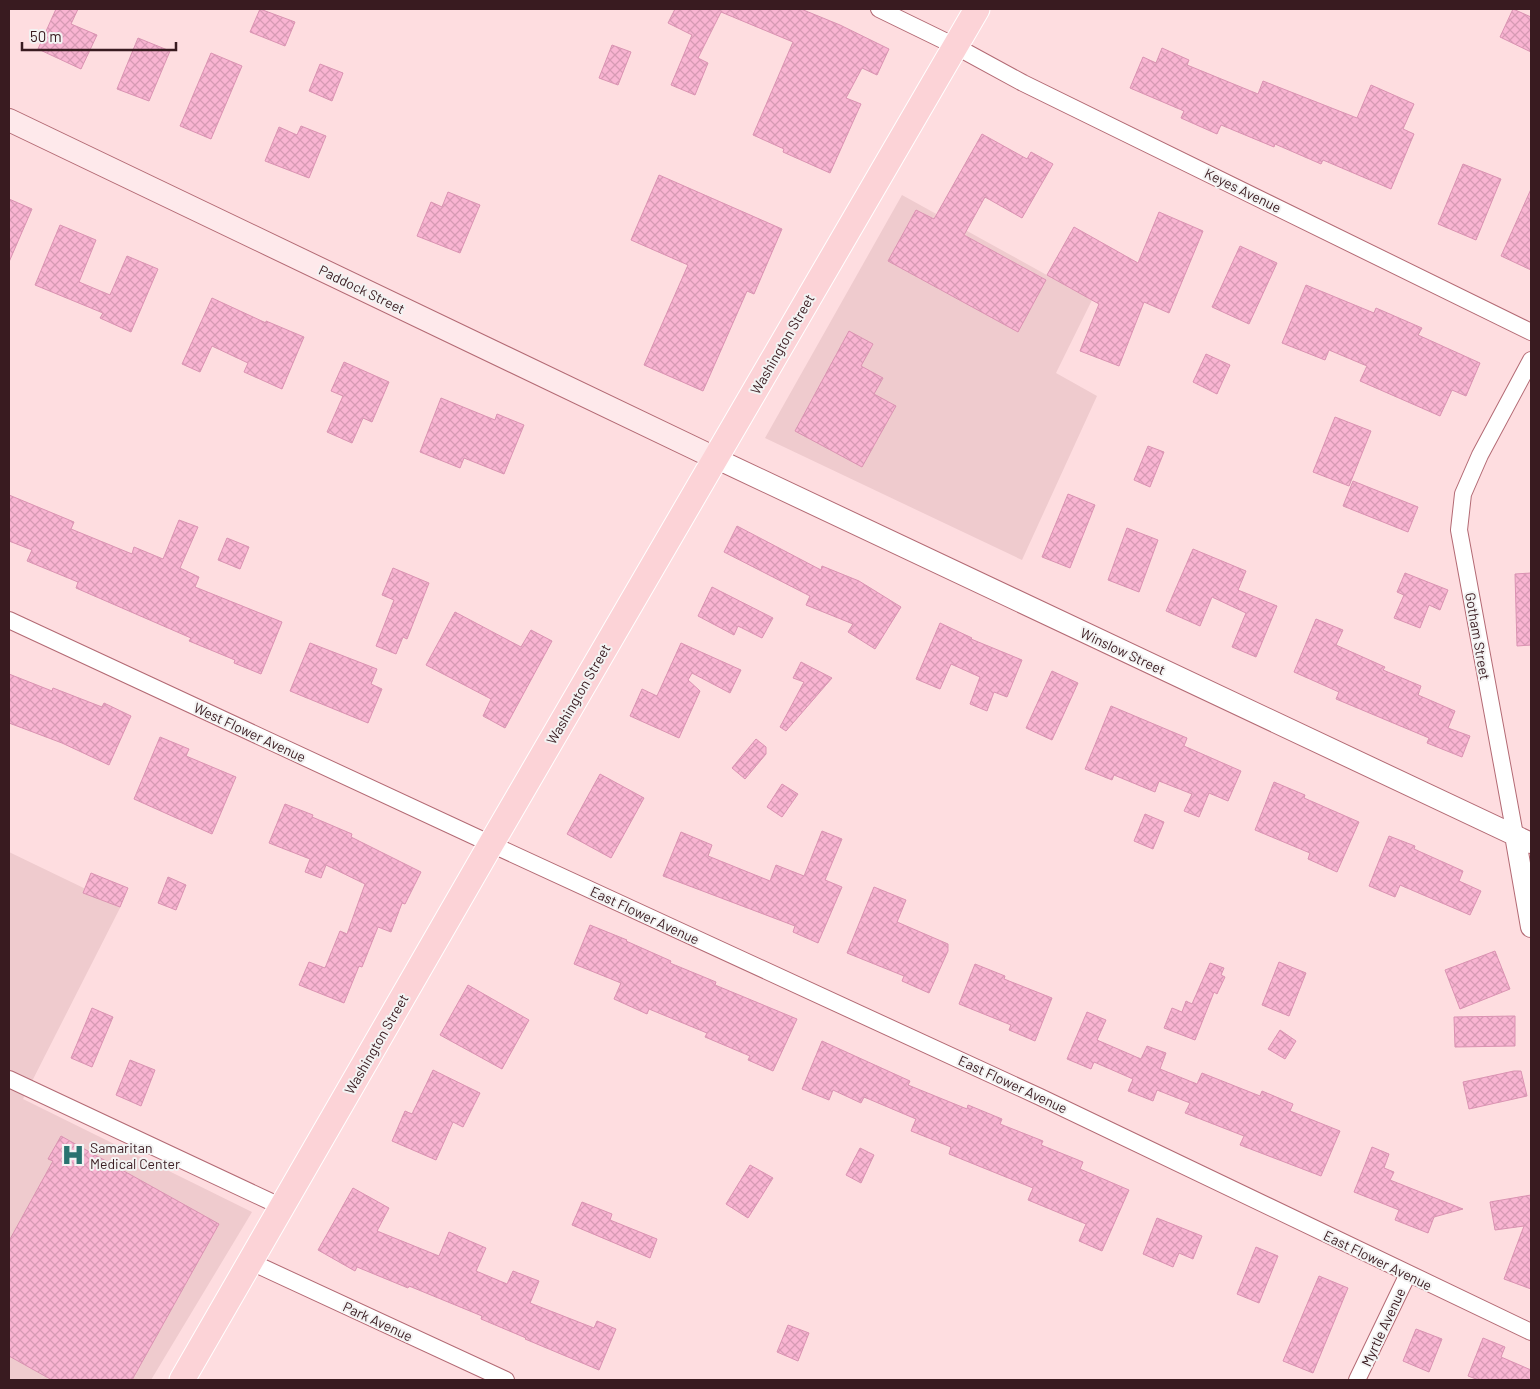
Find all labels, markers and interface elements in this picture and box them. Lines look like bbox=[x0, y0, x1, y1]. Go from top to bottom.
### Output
scale bar bbox=[22, 20, 176, 52]
text: 50 m bbox=[30, 27, 62, 45]
street label: Keyes Avenue bbox=[1202, 164, 1284, 216]
street label: Paddock Street bbox=[316, 261, 408, 317]
street label: Washington Street bbox=[746, 291, 818, 397]
street label: Gotham Street bbox=[1462, 591, 1494, 681]
street label: Winslow Street bbox=[1078, 624, 1168, 678]
street label: Washington Street bbox=[542, 641, 614, 747]
street label: West Flower Avenue bbox=[191, 699, 309, 765]
street label: East Flower Avenue bbox=[588, 882, 702, 948]
street label: Washington Street bbox=[340, 991, 412, 1097]
street label: East Flower Avenue bbox=[956, 1051, 1070, 1117]
place label: Samaritan Medical Center bbox=[90, 1139, 180, 1172]
hospital icon: Samaritan Medical Center bbox=[60, 1142, 86, 1168]
street label: East Flower Avenue bbox=[1321, 1226, 1435, 1294]
street label: Myrtle Avenue bbox=[1357, 1285, 1409, 1369]
street label: Park Avenue bbox=[341, 1297, 415, 1345]

